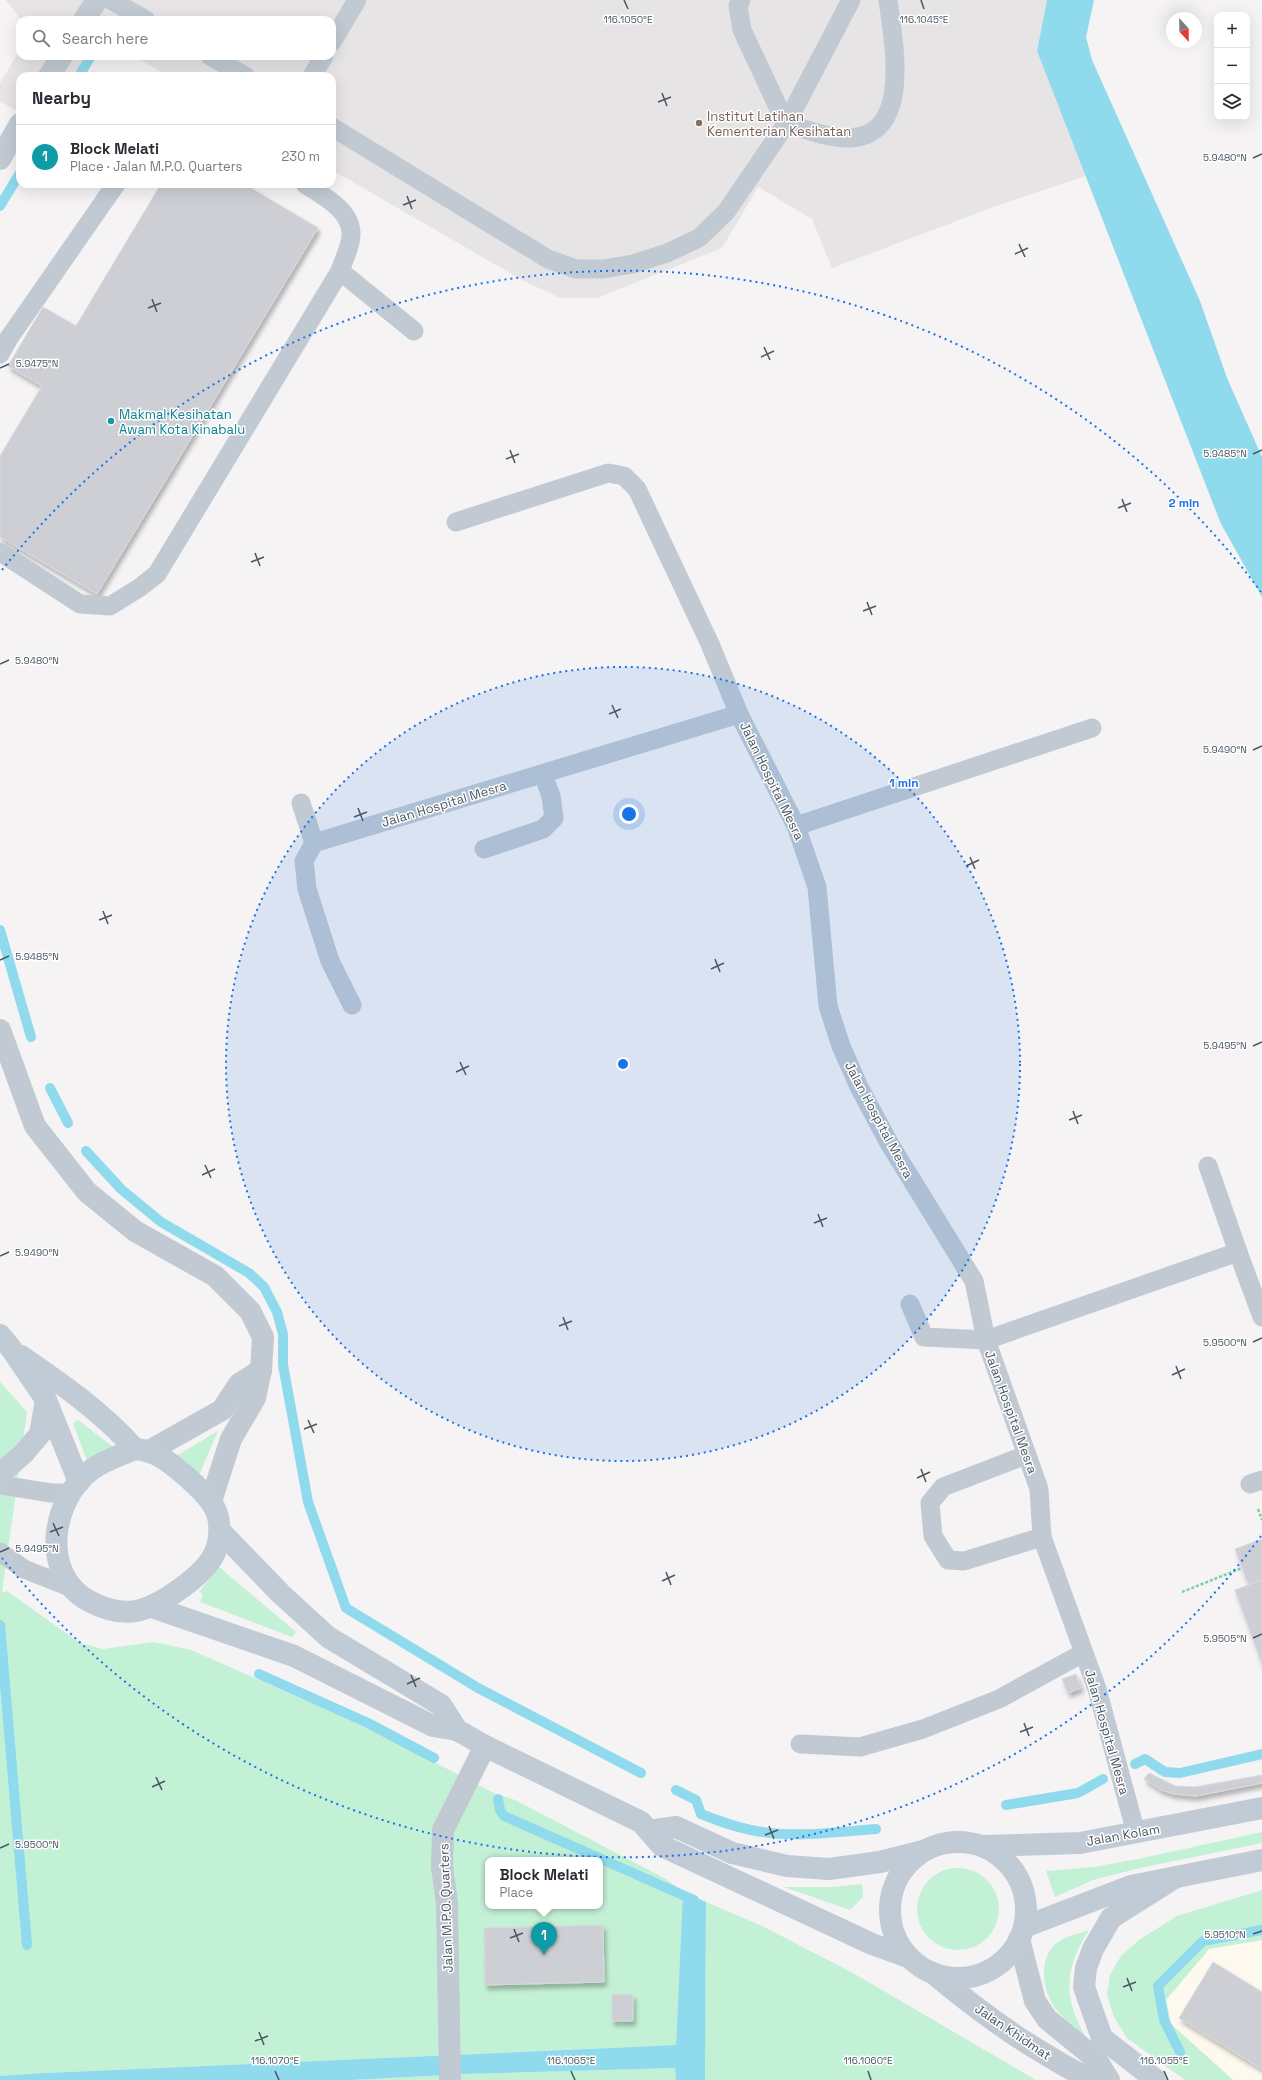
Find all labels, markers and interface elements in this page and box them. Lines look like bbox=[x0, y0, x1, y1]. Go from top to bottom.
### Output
north arrow bbox=[1166, 12, 1202, 48]
map controls bbox=[1214, 12, 1250, 120]
button: + bbox=[1214, 12, 1250, 48]
text: 116.1050°E bbox=[603, 13, 653, 26]
text: 116.1045°E bbox=[900, 13, 949, 26]
search box bbox=[16, 16, 336, 60]
icon: search bbox=[30, 27, 52, 49]
text: Search here bbox=[62, 29, 148, 48]
button: − bbox=[1214, 48, 1250, 84]
button: layers bbox=[1214, 84, 1250, 120]
text: Nearby bbox=[32, 87, 91, 109]
place label: Institut Latihan Kementerian Kesihatan bbox=[707, 108, 851, 140]
marker: Institut Latihan Kementerian Kesihatan bbox=[694, 118, 704, 128]
text: Block Melati bbox=[70, 139, 159, 158]
text: 1 bbox=[42, 148, 48, 165]
text: 230 m bbox=[282, 148, 320, 165]
text: 5.9480°N bbox=[1203, 151, 1247, 164]
text: Place · Jalan M.P.O. Quarters bbox=[70, 158, 242, 175]
text: 5.9475°N bbox=[16, 357, 58, 370]
place label: Makmal Kesihatan Awam Kota Kinabalu bbox=[119, 406, 245, 438]
marker: Makmal Kesihatan Awam Kota Kinabalu bbox=[106, 416, 116, 426]
text: 5.9485°N bbox=[1203, 447, 1247, 460]
text: 2 min bbox=[1168, 495, 1200, 511]
text: 5.9480°N bbox=[15, 654, 59, 667]
street label: Jalan Hospital Mesra bbox=[736, 719, 808, 843]
text: 5.9490°N bbox=[1203, 743, 1247, 756]
text: 1 min bbox=[889, 775, 919, 791]
street label: Jalan Hospital Mesra bbox=[379, 777, 509, 831]
your location bbox=[619, 804, 639, 824]
text: 5.9485°N bbox=[15, 950, 59, 963]
text: 5.9495°N bbox=[1203, 1039, 1247, 1052]
centre of rings bbox=[616, 1057, 630, 1071]
street label: Jalan Hospital Mesra bbox=[841, 1059, 917, 1182]
text: 5.9490°N bbox=[15, 1246, 59, 1259]
text: 5.9500°N bbox=[1203, 1336, 1247, 1349]
street label: Jalan Hospital Mesra bbox=[981, 1348, 1041, 1476]
text: 5.9495°N bbox=[15, 1542, 59, 1555]
text: 5.9505°N bbox=[1203, 1632, 1247, 1645]
street label: Jalan Hospital Mesra bbox=[1081, 1667, 1133, 1797]
street label: Jalan Kolam bbox=[1085, 1820, 1161, 1850]
text: 5.9500°N bbox=[15, 1838, 59, 1851]
street label: Jalan M.P.O. Quarters bbox=[435, 1843, 457, 1973]
popup bbox=[485, 1857, 603, 1909]
text: Block Melati bbox=[499, 1865, 589, 1884]
text: Place bbox=[499, 1884, 533, 1901]
pin: 1 bbox=[531, 1922, 557, 1955]
text: 5.9510°N bbox=[1204, 1928, 1246, 1941]
street label: Jalan Khidmat bbox=[972, 2000, 1054, 2064]
text: 116.1070°E bbox=[251, 2054, 300, 2067]
text: 116.1065°E bbox=[547, 2054, 596, 2067]
text: 116.1060°E bbox=[843, 2054, 893, 2067]
text: 116.1055°E bbox=[1140, 2054, 1189, 2067]

